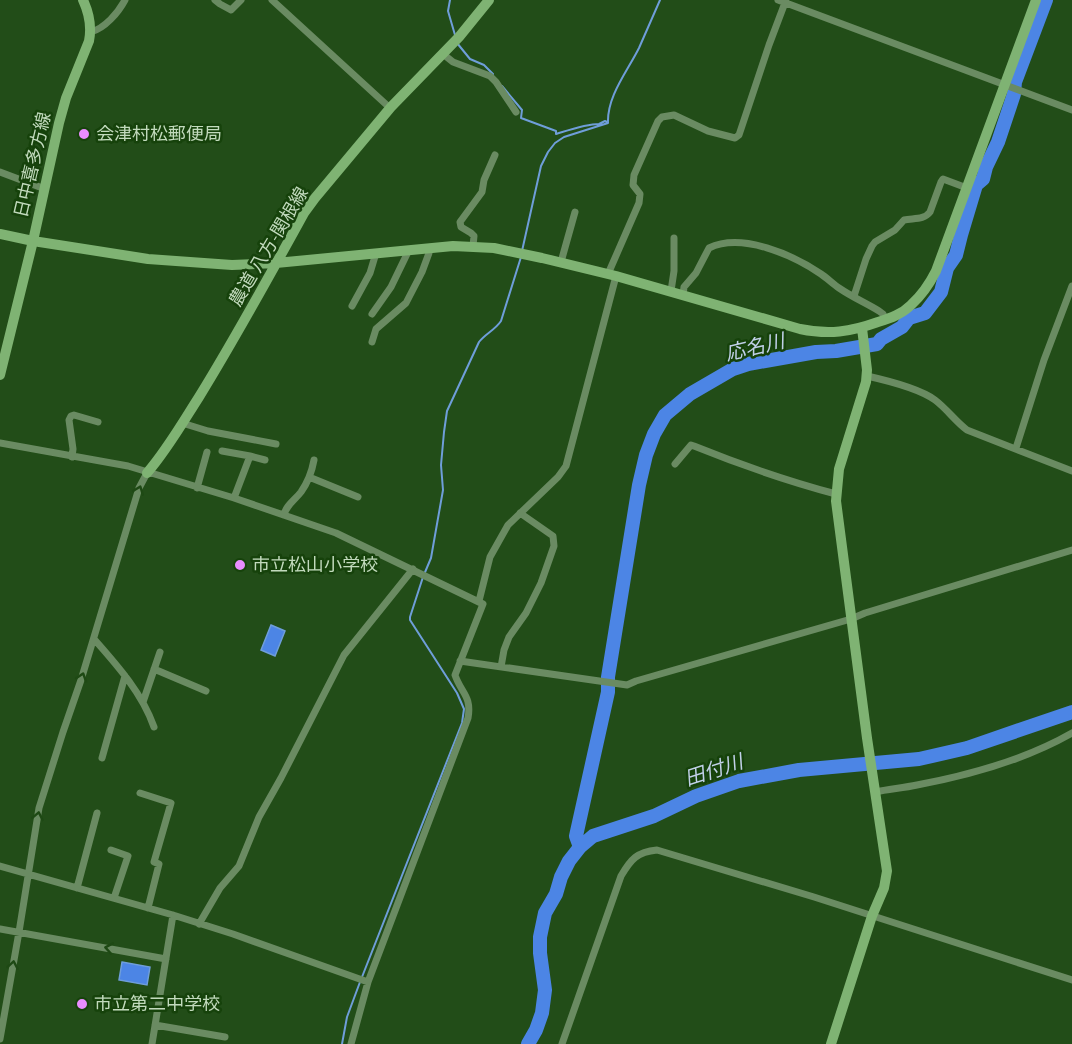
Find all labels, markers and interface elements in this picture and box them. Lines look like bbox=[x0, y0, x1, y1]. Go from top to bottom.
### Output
street label: 日中喜多方線 bbox=[9, 110, 57, 220]
place label: 会津村松郵便局 bbox=[96, 122, 222, 147]
marker: 会津村松郵便局 bbox=[77, 127, 91, 141]
street label: 農道 八方-関根線 bbox=[223, 183, 315, 311]
water label: 応名川 bbox=[723, 327, 789, 368]
one-way arrow bbox=[132, 485, 144, 496]
place label: 市立松山小学校 bbox=[252, 553, 378, 578]
marker: 市立松山小学校 bbox=[233, 558, 247, 572]
one-way arrow bbox=[75, 672, 88, 683]
water label: 田付川 bbox=[681, 748, 749, 794]
one-way arrow bbox=[31, 811, 44, 821]
one-way arrow bbox=[104, 942, 114, 955]
one-way arrow bbox=[7, 960, 19, 970]
place label: 市立第二中学校 bbox=[94, 992, 220, 1017]
marker: 市立第二中学校 bbox=[75, 997, 89, 1011]

